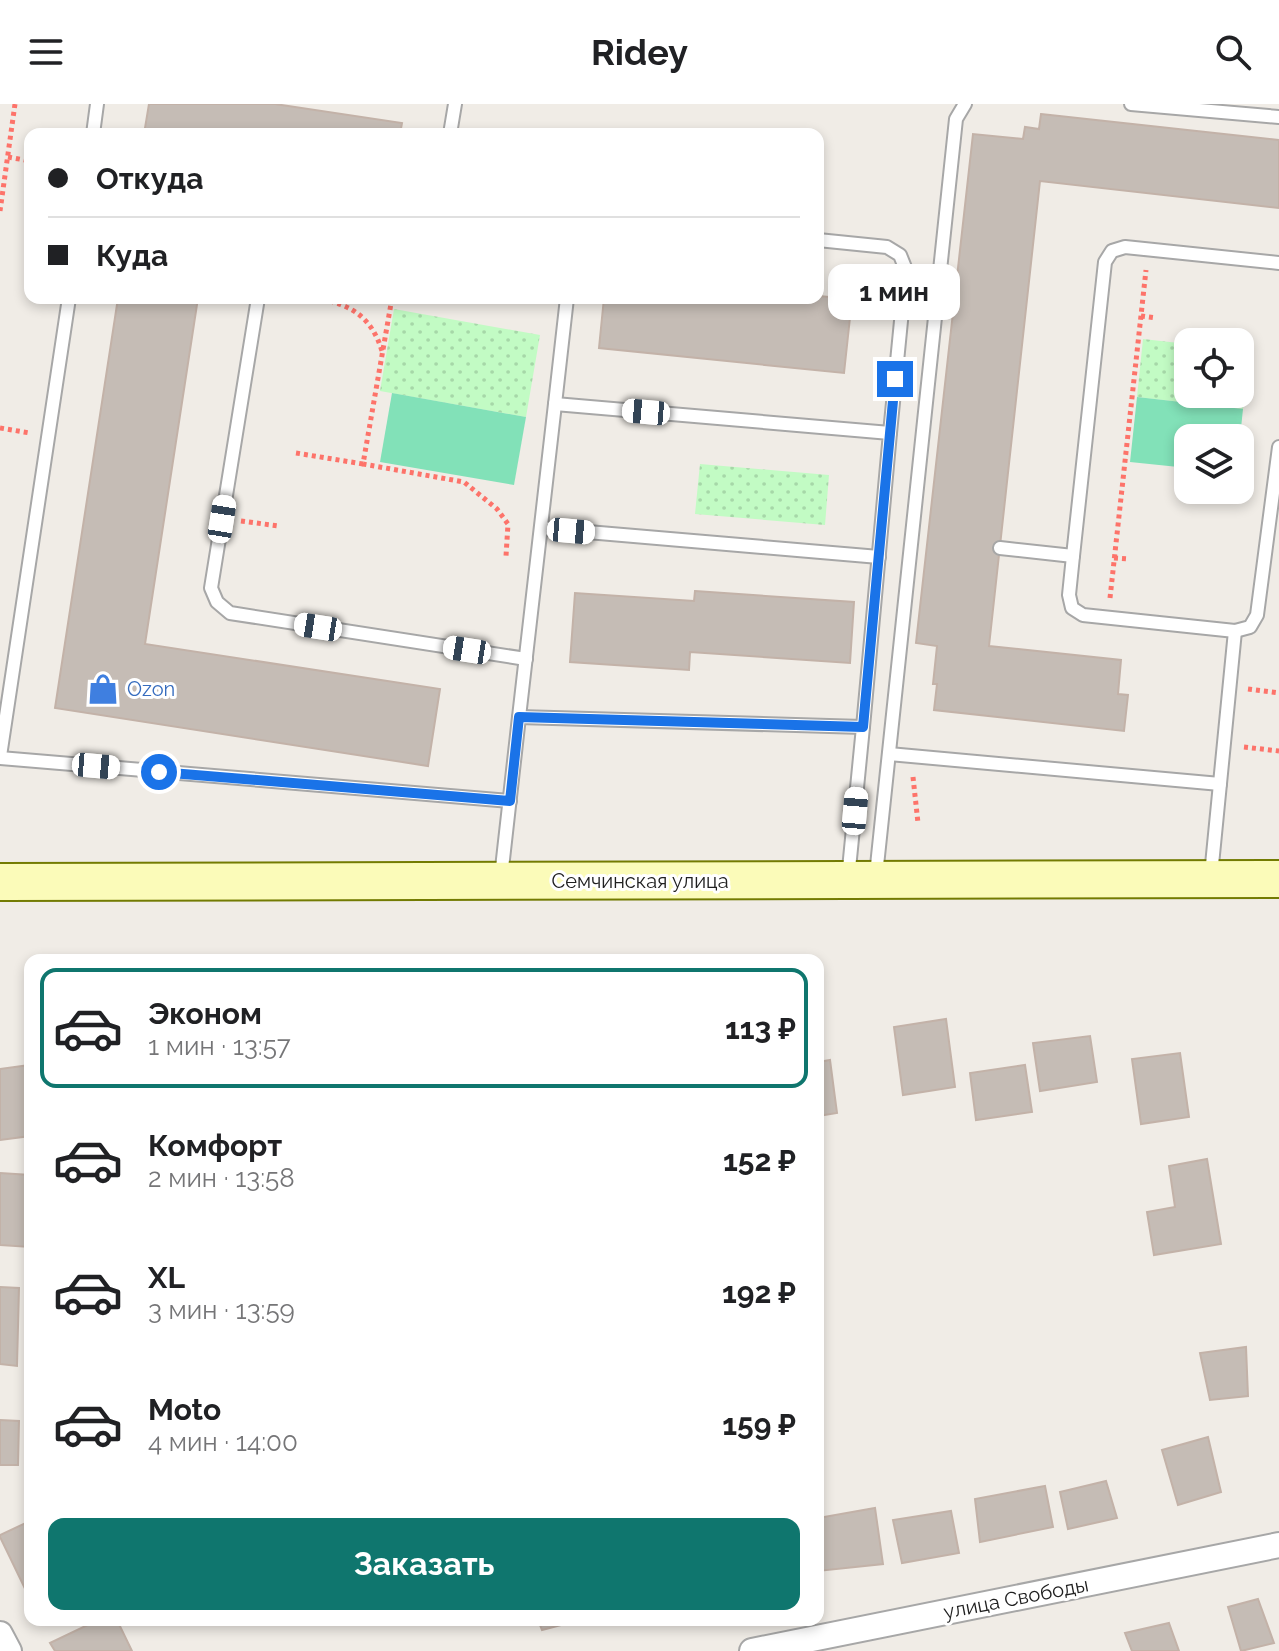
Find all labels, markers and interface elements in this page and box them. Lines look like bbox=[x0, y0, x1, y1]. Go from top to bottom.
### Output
icon: menu bbox=[24, 30, 68, 74]
icon: search bbox=[1211, 30, 1255, 74]
text: Ridey bbox=[591, 31, 688, 73]
text: Откуда bbox=[96, 161, 203, 196]
text: Куда bbox=[96, 238, 168, 273]
callout: 1 мин bbox=[829, 263, 961, 319]
text: 1 мин bbox=[859, 277, 929, 307]
map controls bbox=[1174, 328, 1254, 504]
button: locate bbox=[1174, 328, 1254, 408]
route end bbox=[877, 361, 913, 397]
car bbox=[621, 398, 671, 426]
button: layers bbox=[1174, 424, 1254, 504]
car bbox=[206, 493, 238, 545]
car bbox=[546, 517, 596, 545]
car bbox=[292, 611, 344, 643]
car bbox=[441, 634, 493, 666]
shop icon: Ozon bbox=[86, 672, 120, 706]
place label: Ozon bbox=[127, 677, 175, 701]
car bbox=[71, 752, 121, 780]
route start bbox=[141, 754, 177, 790]
car bbox=[841, 786, 869, 836]
street label: Семчинская улица bbox=[551, 869, 729, 893]
icon: car bbox=[52, 992, 124, 1064]
text: Эконом bbox=[148, 996, 262, 1031]
text: 113 ₽ bbox=[725, 1011, 796, 1046]
text: 1 мин · 13:57 bbox=[148, 1031, 291, 1061]
icon: car bbox=[52, 1124, 124, 1196]
text: Комфорт bbox=[148, 1128, 282, 1163]
text: 152 ₽ bbox=[723, 1143, 796, 1178]
text: 2 мин · 13:58 bbox=[148, 1163, 295, 1193]
icon: car bbox=[52, 1256, 124, 1328]
text: XL bbox=[148, 1260, 185, 1295]
text: 192 ₽ bbox=[722, 1275, 796, 1310]
text: 3 мин · 13:59 bbox=[148, 1295, 295, 1325]
icon: car bbox=[52, 1388, 124, 1460]
text: Moto bbox=[148, 1392, 221, 1427]
text: 159 ₽ bbox=[722, 1407, 796, 1442]
text: 4 мин · 14:00 bbox=[148, 1427, 298, 1457]
button: Заказать bbox=[48, 1518, 800, 1610]
street label: улица Свободы bbox=[941, 1572, 1091, 1624]

